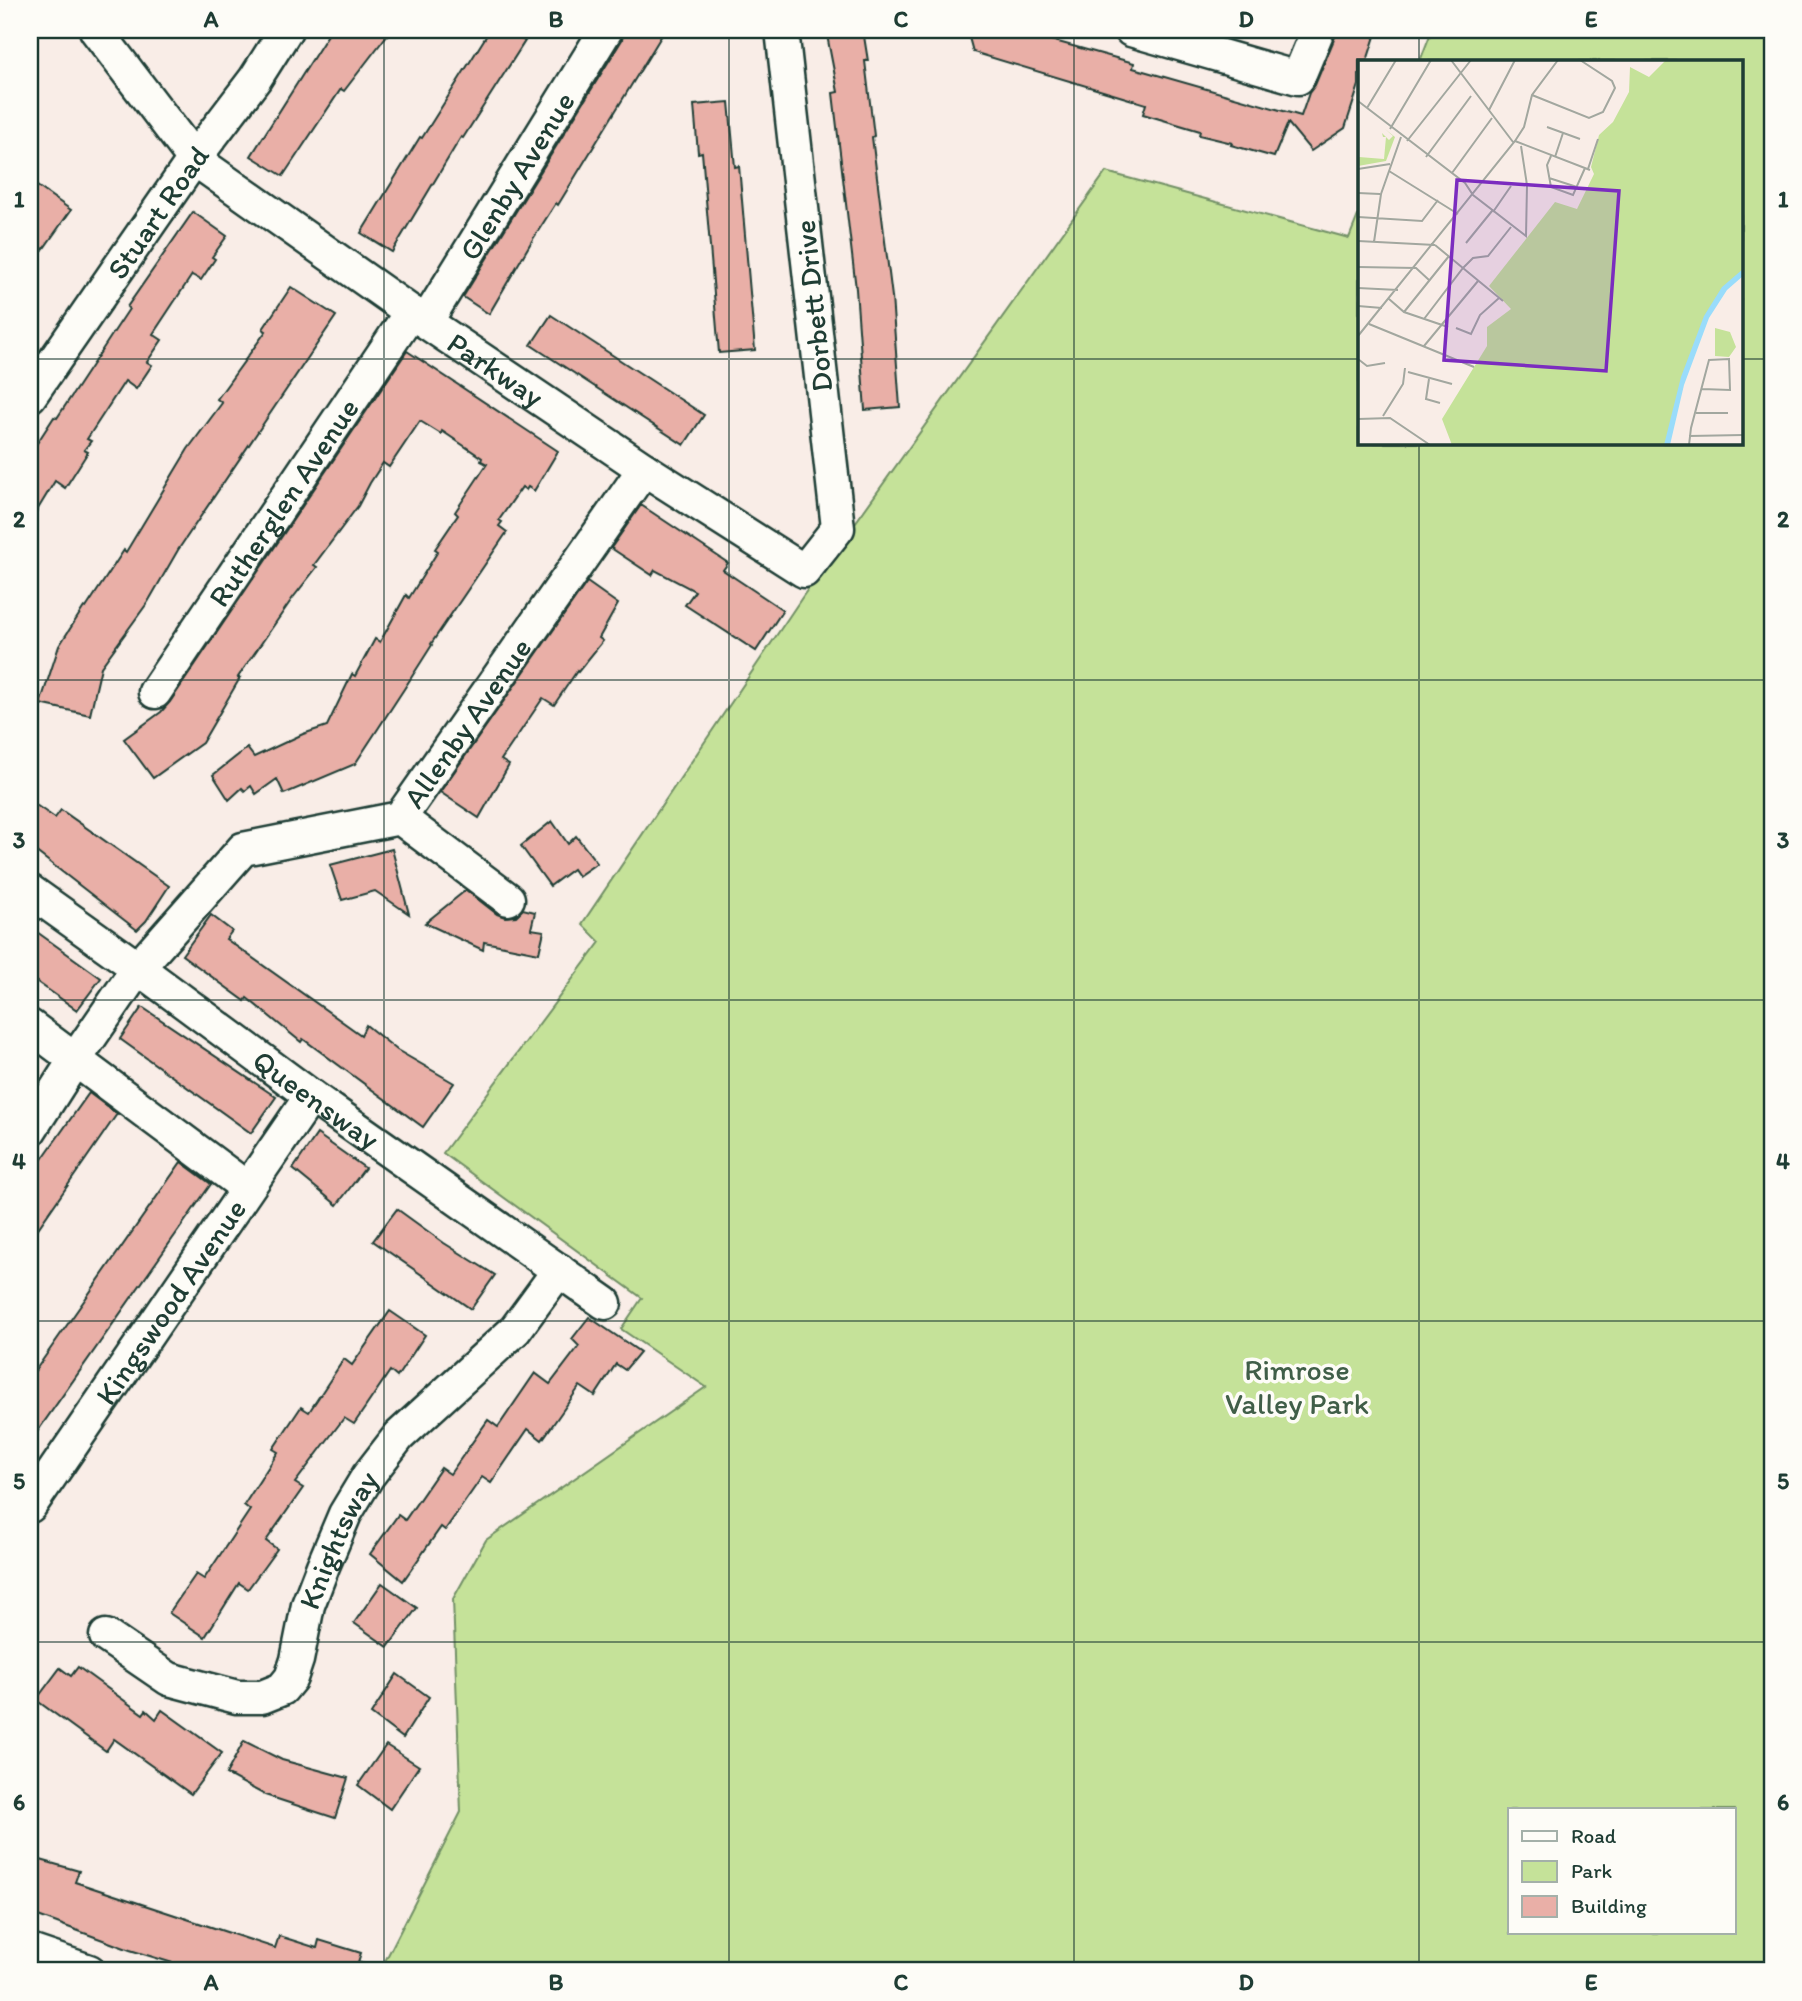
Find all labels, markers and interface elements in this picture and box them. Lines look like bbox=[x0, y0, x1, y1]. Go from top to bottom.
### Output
text: A bbox=[203, 5, 219, 33]
text: B bbox=[549, 5, 564, 33]
text: C bbox=[894, 5, 909, 33]
text: D bbox=[1238, 5, 1254, 33]
text: E bbox=[1585, 5, 1598, 33]
inset map bbox=[1358, 60, 1742, 444]
street label: Glenby Avenue bbox=[450, 84, 582, 267]
street label: Stuart Road bbox=[98, 137, 217, 286]
text: 1 bbox=[14, 185, 25, 213]
text: 1 bbox=[1778, 185, 1789, 213]
street label: Dorbett Drive bbox=[786, 218, 840, 394]
street label: Parkway bbox=[441, 324, 551, 415]
street label: Rutherglen Avenue bbox=[200, 391, 366, 613]
text: 2 bbox=[13, 505, 26, 533]
text: 2 bbox=[1777, 505, 1790, 533]
street label: Allenby Avenue bbox=[395, 630, 539, 815]
text: 3 bbox=[13, 826, 26, 854]
text: 3 bbox=[1777, 826, 1790, 854]
street label: Queensway bbox=[246, 1041, 387, 1157]
text: 4 bbox=[12, 1147, 26, 1175]
text: 4 bbox=[1776, 1147, 1790, 1175]
street label: Kingswood Avenue bbox=[87, 1191, 254, 1412]
park label: Rimrose Valley Park bbox=[1225, 1351, 1369, 1422]
street label: Knightsway bbox=[290, 1464, 386, 1614]
text: 5 bbox=[13, 1467, 25, 1495]
text: 5 bbox=[1777, 1467, 1789, 1495]
text: 6 bbox=[13, 1788, 25, 1816]
text: 6 bbox=[1777, 1788, 1789, 1816]
legend bbox=[1508, 1808, 1736, 1934]
text: Road bbox=[1571, 1823, 1617, 1848]
text: Park bbox=[1571, 1858, 1613, 1883]
text: Building bbox=[1571, 1893, 1647, 1918]
text: A bbox=[203, 1968, 219, 1996]
text: B bbox=[549, 1968, 564, 1996]
text: C bbox=[894, 1968, 909, 1996]
text: D bbox=[1238, 1968, 1254, 1996]
text: E bbox=[1585, 1968, 1598, 1996]

